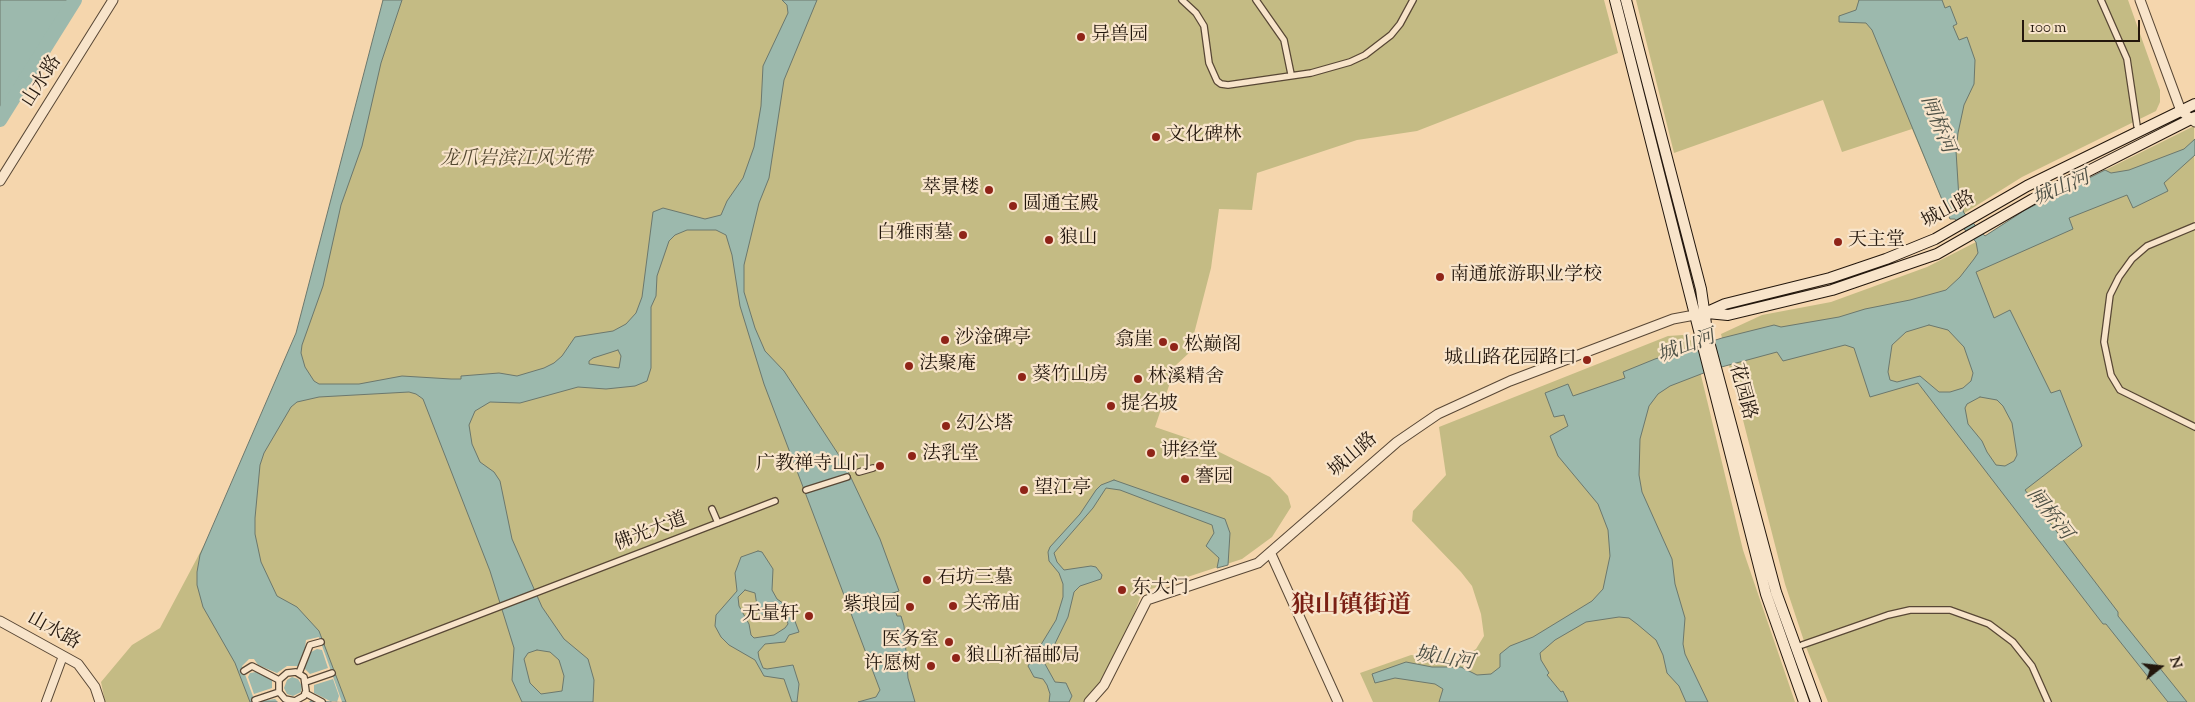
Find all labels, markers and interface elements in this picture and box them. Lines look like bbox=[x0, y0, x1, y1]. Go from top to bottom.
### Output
scale bar bbox=[2025, 10, 2142, 42]
text: 100 m bbox=[2030, 18, 2066, 39]
place label: 异兽园 bbox=[1091, 26, 1148, 48]
marker: 异兽园 bbox=[1075, 31, 1087, 43]
street label: 山水路 bbox=[18, 52, 68, 112]
water label: 闸桥河 bbox=[1914, 93, 1958, 157]
place label: 文化碑林 bbox=[1166, 126, 1242, 148]
marker: 文化碑林 bbox=[1150, 131, 1162, 143]
park label: 龙爪岩滨江风光带 bbox=[440, 150, 592, 172]
water label: 城山河 bbox=[2030, 167, 2094, 213]
place label: 萃景楼 bbox=[922, 179, 979, 201]
marker: 萃景楼 bbox=[983, 184, 995, 196]
street label: 城山路 bbox=[1918, 188, 1980, 234]
place label: 圆通宝殿 bbox=[1023, 195, 1099, 217]
marker: 圆通宝殿 bbox=[1007, 200, 1019, 212]
place label: 白雅雨墓 bbox=[877, 224, 953, 246]
marker: 白雅雨墓 bbox=[957, 229, 969, 241]
place label: 狼山 bbox=[1059, 229, 1097, 251]
place label: 天主堂 bbox=[1848, 231, 1905, 253]
marker: 狼山 bbox=[1043, 234, 1055, 246]
marker: 天主堂 bbox=[1832, 236, 1844, 248]
place label: 南通旅游职业学校 bbox=[1450, 266, 1602, 288]
marker: 南通旅游职业学校 bbox=[1434, 271, 1446, 283]
water label: 城山河 bbox=[1655, 326, 1719, 370]
place label: 沙淦碑亭 bbox=[955, 329, 1031, 351]
place label: 翕崖 bbox=[1115, 331, 1153, 353]
marker: 沙淦碑亭 bbox=[939, 334, 951, 346]
marker: 翕崖 bbox=[1157, 336, 1169, 348]
place label: 松巅阁 bbox=[1184, 336, 1241, 358]
marker: 松巅阁 bbox=[1168, 341, 1180, 353]
place label: 城山路花园路口 bbox=[1444, 349, 1577, 371]
marker: 城山路花园路口 bbox=[1581, 354, 1593, 366]
place label: 法聚庵 bbox=[919, 355, 976, 377]
marker: 法聚庵 bbox=[903, 360, 915, 372]
street label: 花园路 bbox=[1723, 362, 1759, 422]
place label: 葵竹山房 bbox=[1032, 366, 1108, 388]
place label: 林溪精舍 bbox=[1148, 368, 1224, 390]
marker: 葵竹山房 bbox=[1016, 371, 1028, 383]
marker: 林溪精舍 bbox=[1132, 373, 1144, 385]
place label: 提名坡 bbox=[1121, 395, 1178, 417]
marker: 提名坡 bbox=[1105, 400, 1117, 412]
place label: 幻公塔 bbox=[956, 415, 1013, 437]
marker: 幻公塔 bbox=[940, 420, 952, 432]
street label: 城山路 bbox=[1325, 429, 1383, 483]
place label: 讲经堂 bbox=[1161, 442, 1218, 464]
place label: 法乳堂 bbox=[922, 445, 979, 467]
marker: 讲经堂 bbox=[1145, 447, 1157, 459]
marker: 法乳堂 bbox=[906, 450, 918, 462]
place label: 广教禅寺山门 bbox=[756, 455, 870, 477]
marker: 广教禅寺山门 bbox=[874, 460, 886, 472]
place label: 謇园 bbox=[1195, 468, 1233, 490]
marker: 謇园 bbox=[1179, 473, 1191, 485]
place label: 望江亭 bbox=[1034, 479, 1091, 501]
marker: 望江亭 bbox=[1018, 484, 1030, 496]
water label: 闸桥河 bbox=[2020, 484, 2076, 546]
street label: 佛光大道 bbox=[611, 509, 691, 557]
place label: 石坊三墓 bbox=[937, 569, 1013, 591]
marker: 石坊三墓 bbox=[921, 574, 933, 586]
place label: 东大门 bbox=[1132, 579, 1189, 601]
marker: 东大门 bbox=[1116, 584, 1128, 596]
district label: 狼山镇街道 bbox=[1291, 594, 1411, 622]
place label: 关帝庙 bbox=[963, 595, 1020, 617]
place label: 紫琅园 bbox=[843, 596, 900, 618]
marker: 关帝庙 bbox=[947, 600, 959, 612]
marker: 紫琅园 bbox=[904, 601, 916, 613]
place label: 无量轩 bbox=[742, 605, 799, 627]
street label: 山水路 bbox=[23, 608, 83, 656]
marker: 无量轩 bbox=[803, 610, 815, 622]
place label: 医务室 bbox=[882, 631, 939, 653]
marker: 医务室 bbox=[943, 636, 955, 648]
north arrow bbox=[2135, 642, 2185, 692]
water label: 城山河 bbox=[1412, 643, 1476, 677]
place label: 狼山祈福邮局 bbox=[966, 647, 1080, 669]
marker: 狼山祈福邮局 bbox=[950, 652, 962, 664]
place label: 许愿树 bbox=[864, 655, 921, 677]
text: N bbox=[2163, 655, 2186, 671]
marker: 许愿树 bbox=[925, 660, 937, 672]

